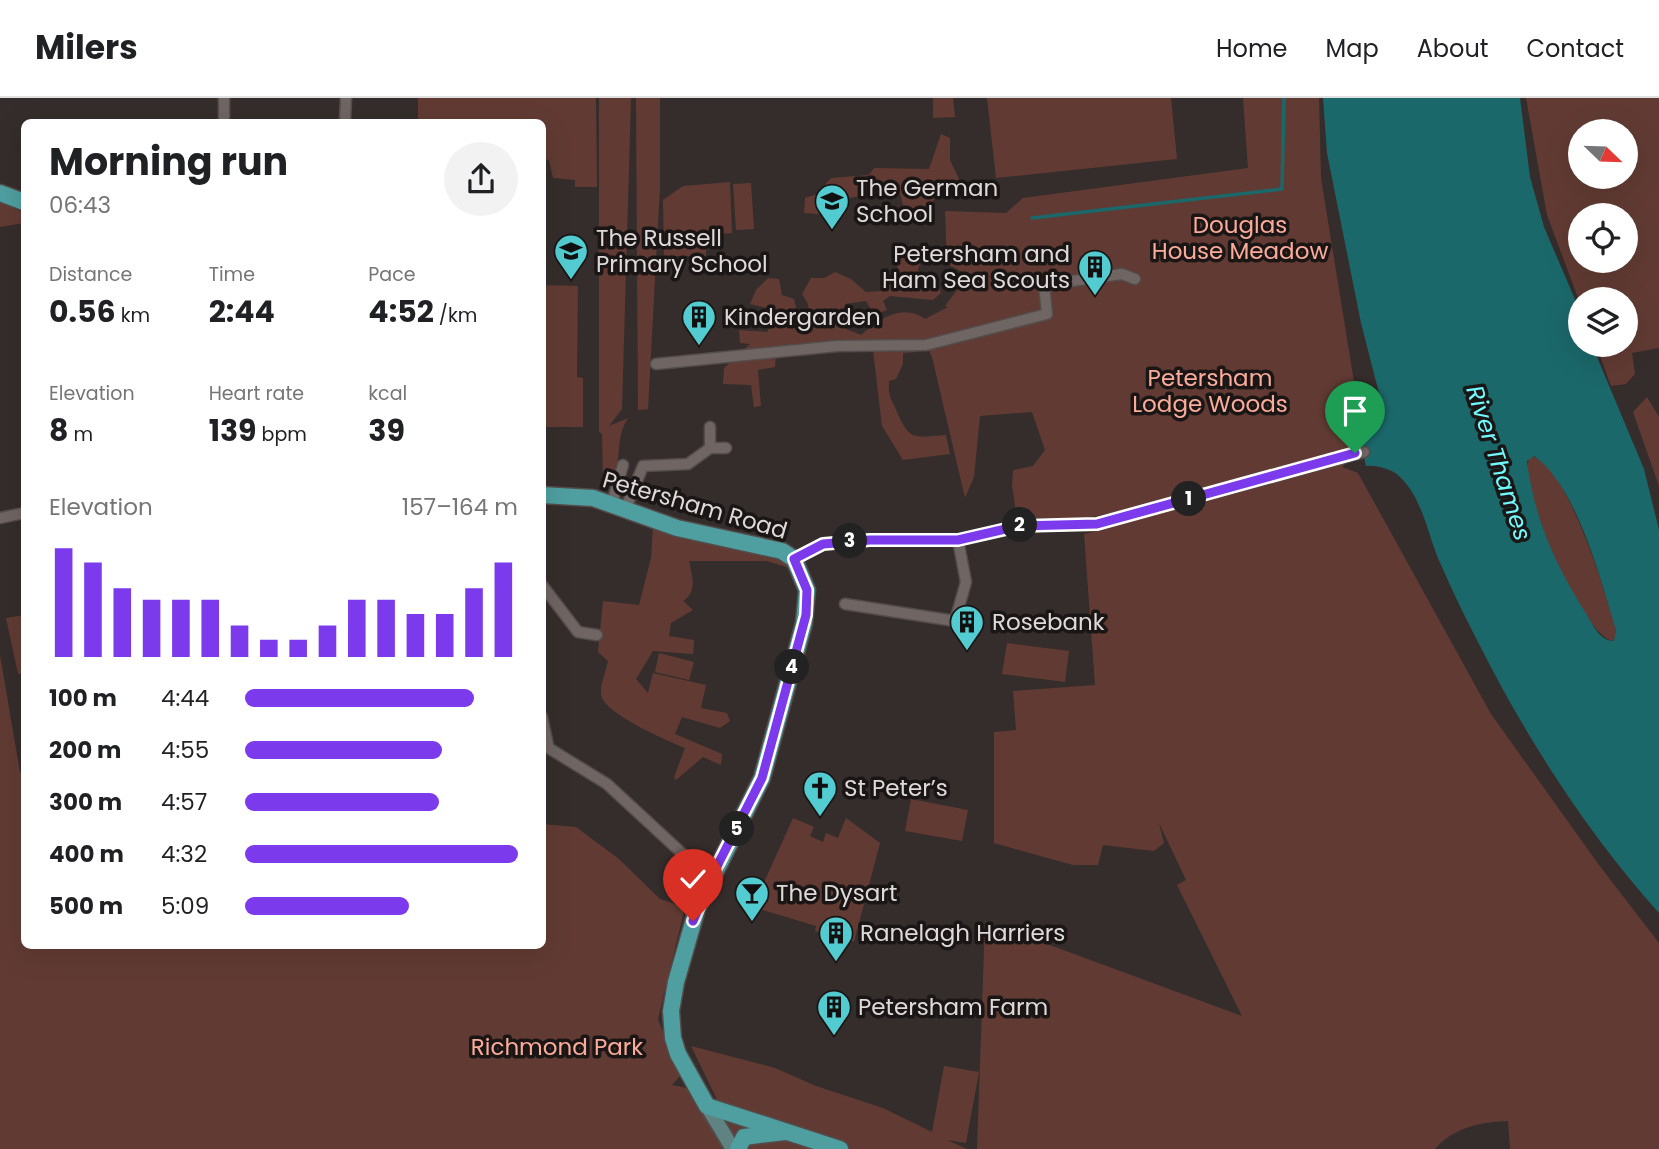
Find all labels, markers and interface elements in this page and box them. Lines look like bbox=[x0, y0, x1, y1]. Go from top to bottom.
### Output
text: Milers bbox=[35, 24, 138, 71]
text: Home bbox=[1216, 32, 1288, 65]
text: Map bbox=[1326, 32, 1379, 65]
text: About bbox=[1417, 32, 1488, 65]
text: Contact bbox=[1526, 32, 1624, 65]
north arrow bbox=[1568, 119, 1638, 189]
map controls bbox=[1568, 119, 1638, 357]
text: Morning run bbox=[49, 135, 288, 188]
button: share bbox=[444, 142, 518, 216]
place label: The German School bbox=[856, 172, 998, 230]
school or university icon: The German School bbox=[813, 182, 851, 231]
text: 06:43 bbox=[49, 189, 111, 221]
button: locate bbox=[1568, 203, 1638, 273]
park label: Douglas House Meadow bbox=[1152, 209, 1328, 267]
place label: The Russell Primary School bbox=[596, 222, 768, 280]
school or university icon: The Russell Primary School bbox=[552, 232, 590, 281]
place label: Petersham and Ham Sea Scouts bbox=[882, 238, 1070, 296]
building icon: Petersham and Ham Sea Scouts bbox=[1076, 248, 1114, 297]
text: Distance bbox=[49, 261, 132, 288]
text: Time bbox=[209, 261, 255, 288]
text: Pace bbox=[368, 261, 416, 288]
button: layers bbox=[1568, 287, 1638, 357]
text: 0.56 bbox=[49, 290, 116, 333]
text: 2:44 bbox=[209, 290, 275, 333]
text: 4:52 bbox=[368, 290, 434, 333]
building icon: Kindergarden bbox=[680, 298, 718, 347]
place label: Kindergarden bbox=[724, 301, 881, 333]
text: km bbox=[116, 302, 150, 329]
text: /km bbox=[434, 302, 477, 329]
park label: Petersham Lodge Woods bbox=[1132, 362, 1288, 420]
text: Elevation bbox=[49, 380, 135, 407]
text: Heart rate bbox=[209, 380, 304, 407]
text: kcal bbox=[368, 380, 407, 407]
pin bbox=[1325, 381, 1385, 453]
water label: River Thames bbox=[1458, 381, 1540, 545]
icon: arrive bbox=[1336, 392, 1374, 430]
text: 8 bbox=[49, 409, 68, 452]
text: 139 bbox=[209, 409, 257, 452]
text: 39 bbox=[368, 409, 405, 452]
text: m bbox=[68, 421, 93, 448]
text: bpm bbox=[257, 421, 307, 448]
street label: Petersham Road bbox=[599, 463, 791, 547]
pin: 1 bbox=[1172, 482, 1206, 516]
text: 1 bbox=[1185, 485, 1192, 512]
text: Elevation bbox=[49, 491, 153, 523]
text: 157–164 m bbox=[402, 491, 518, 523]
pin: 2 bbox=[1002, 508, 1038, 542]
text: 2 bbox=[1014, 511, 1025, 538]
pin: 3 bbox=[832, 524, 868, 558]
text: 3 bbox=[844, 527, 855, 554]
building icon: Rosebank bbox=[948, 603, 986, 652]
place label: Rosebank bbox=[992, 606, 1105, 638]
pin: 4 bbox=[774, 650, 810, 684]
text: 4 bbox=[785, 653, 798, 680]
text: 100 m bbox=[49, 682, 117, 714]
text: 4:44 bbox=[161, 682, 209, 714]
text: 200 m bbox=[49, 734, 121, 766]
text: 4:55 bbox=[161, 734, 209, 766]
church icon: St Peter’s bbox=[801, 769, 839, 818]
place label: St Peter’s bbox=[844, 772, 948, 804]
text: 300 m bbox=[49, 786, 122, 818]
text: 4:57 bbox=[161, 786, 207, 818]
pin: 5 bbox=[720, 812, 754, 846]
text: 5 bbox=[730, 815, 743, 842]
text: 400 m bbox=[49, 838, 124, 870]
text: 4:32 bbox=[161, 838, 207, 870]
pin bbox=[663, 849, 723, 921]
icon: check bbox=[674, 860, 712, 898]
bar icon: The Dysart bbox=[733, 874, 771, 923]
place label: The Dysart bbox=[776, 877, 897, 909]
text: 500 m bbox=[49, 890, 123, 922]
text: 5:09 bbox=[161, 890, 209, 922]
building icon: Ranelagh Harriers bbox=[817, 914, 855, 963]
place label: Ranelagh Harriers bbox=[860, 917, 1065, 949]
building icon: Petersham Farm bbox=[815, 988, 853, 1037]
place label: Petersham Farm bbox=[858, 991, 1048, 1023]
park label: Richmond Park bbox=[471, 1031, 643, 1063]

